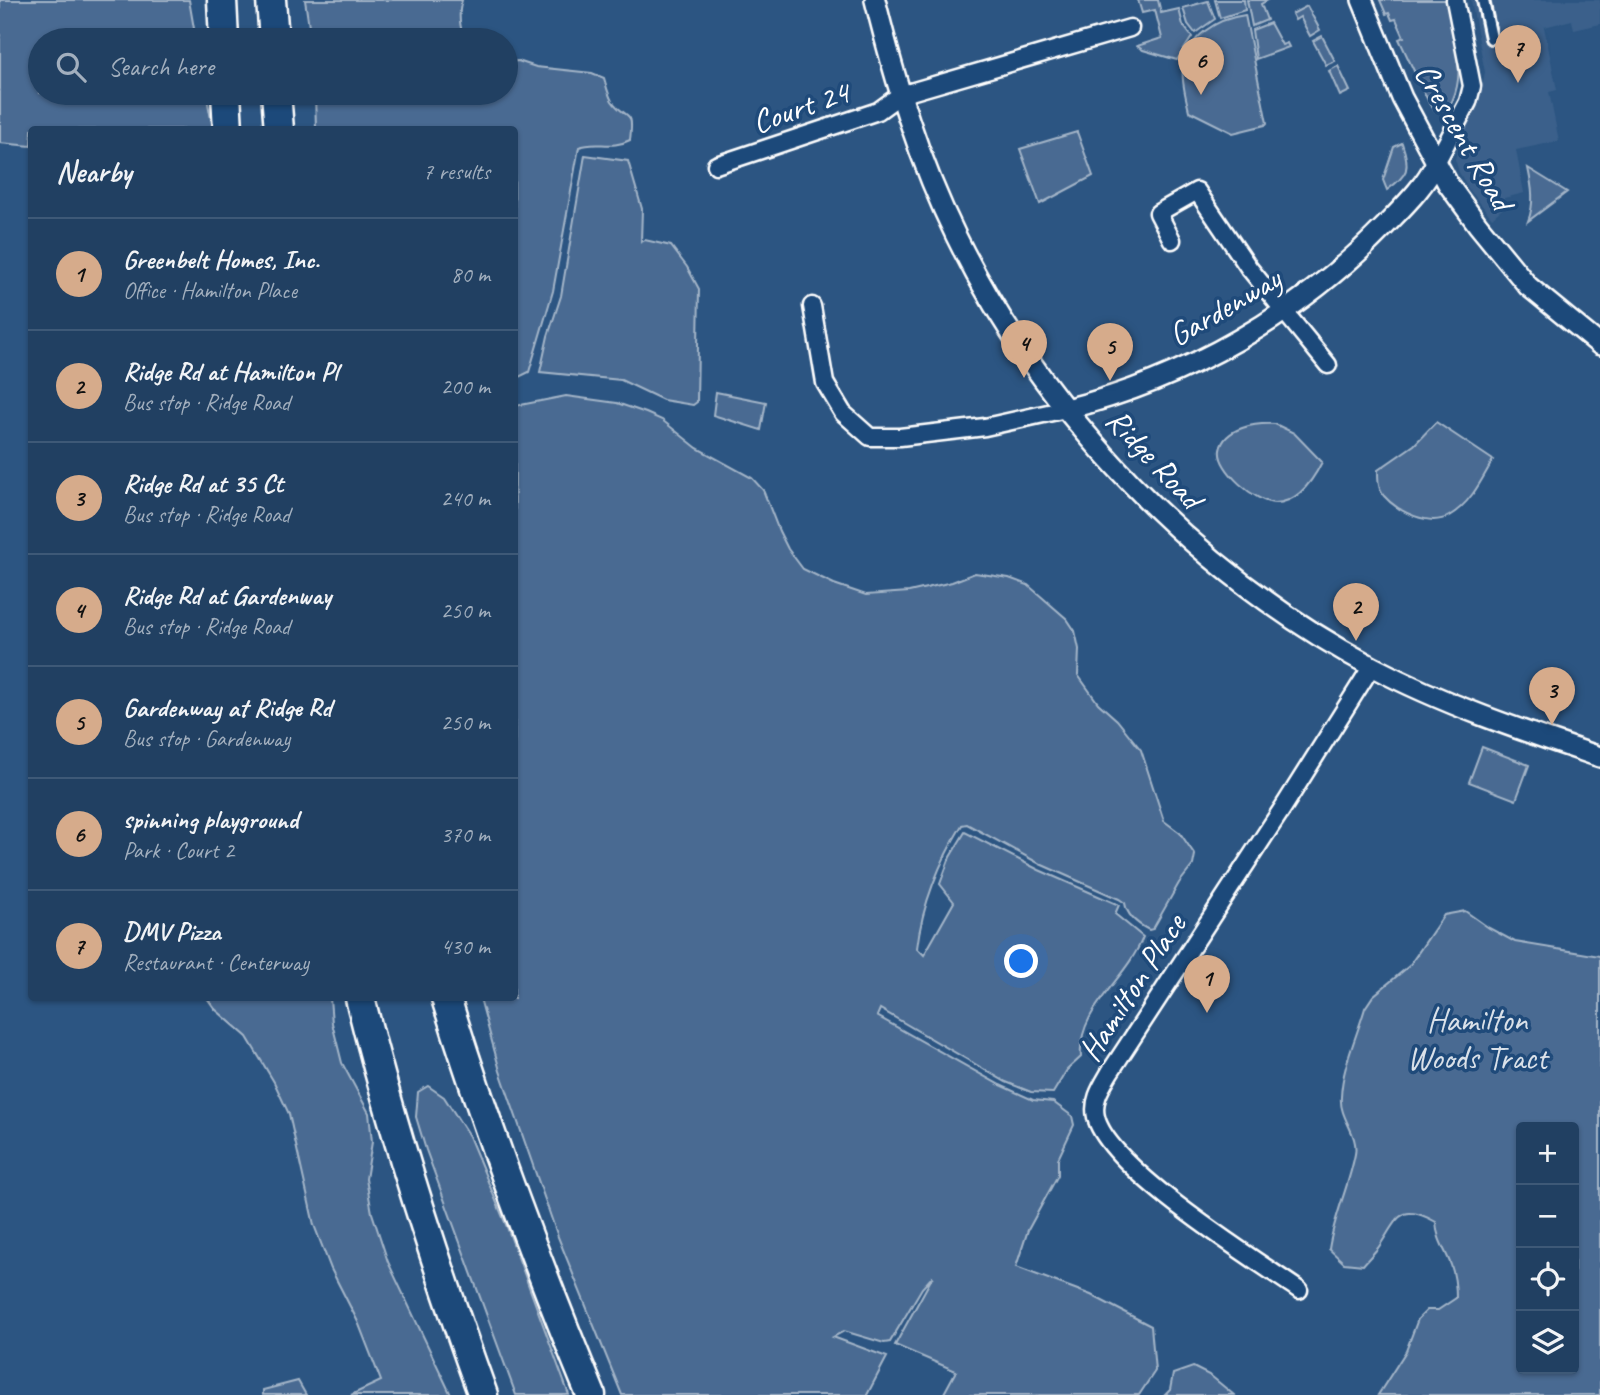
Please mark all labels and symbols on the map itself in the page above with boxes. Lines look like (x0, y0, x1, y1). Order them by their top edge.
pin: 7 (1495, 25, 1541, 83)
pin: 6 (1178, 37, 1224, 95)
street label: Crescent Road (1405, 56, 1525, 222)
street label: Court 24 (746, 70, 857, 143)
street label: Gardenway (1161, 257, 1291, 356)
pin: 4 (1001, 320, 1047, 378)
pin: 5 (1087, 323, 1133, 381)
street label: Ridge Road (1097, 399, 1215, 522)
pin: 2 (1333, 583, 1379, 641)
pin: 3 (1529, 667, 1575, 725)
street label: Hamilton Place (1069, 904, 1196, 1069)
your location (1004, 944, 1038, 978)
pin: 1 (1184, 955, 1230, 1013)
park label: Hamilton Woods Tract (1407, 999, 1550, 1079)

